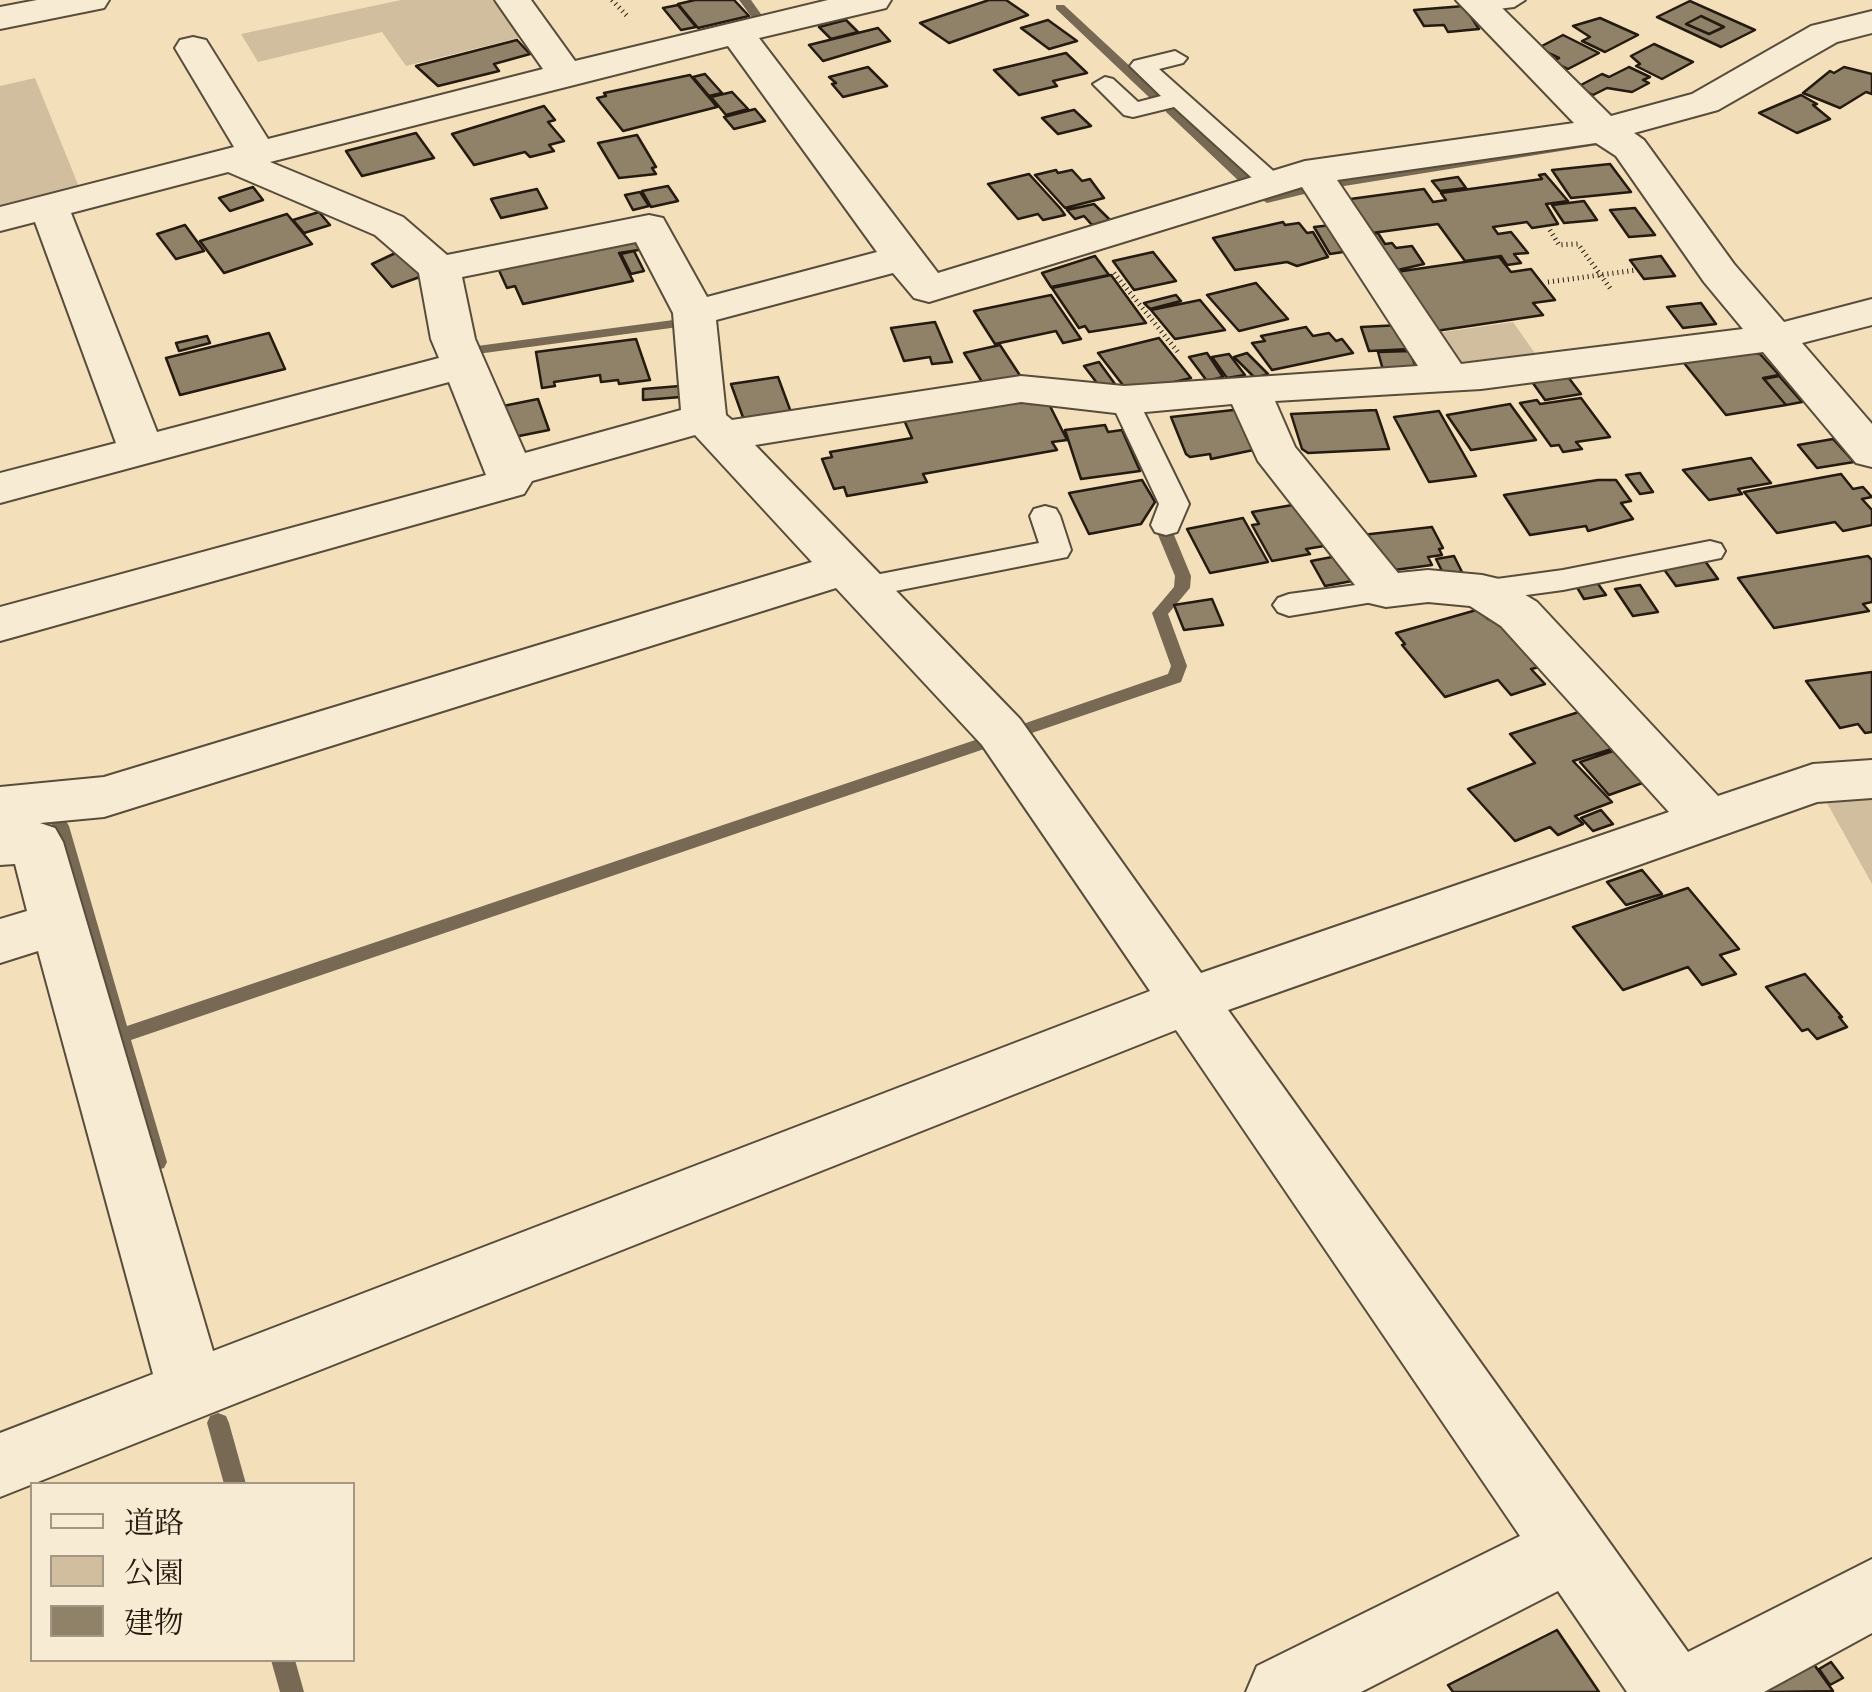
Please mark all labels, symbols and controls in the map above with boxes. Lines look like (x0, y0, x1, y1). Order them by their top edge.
legend (30, 1482, 355, 1662)
text: 道路 (124, 1510, 184, 1540)
text: 公園 (124, 1560, 184, 1590)
text: 建物 (124, 1610, 184, 1640)

